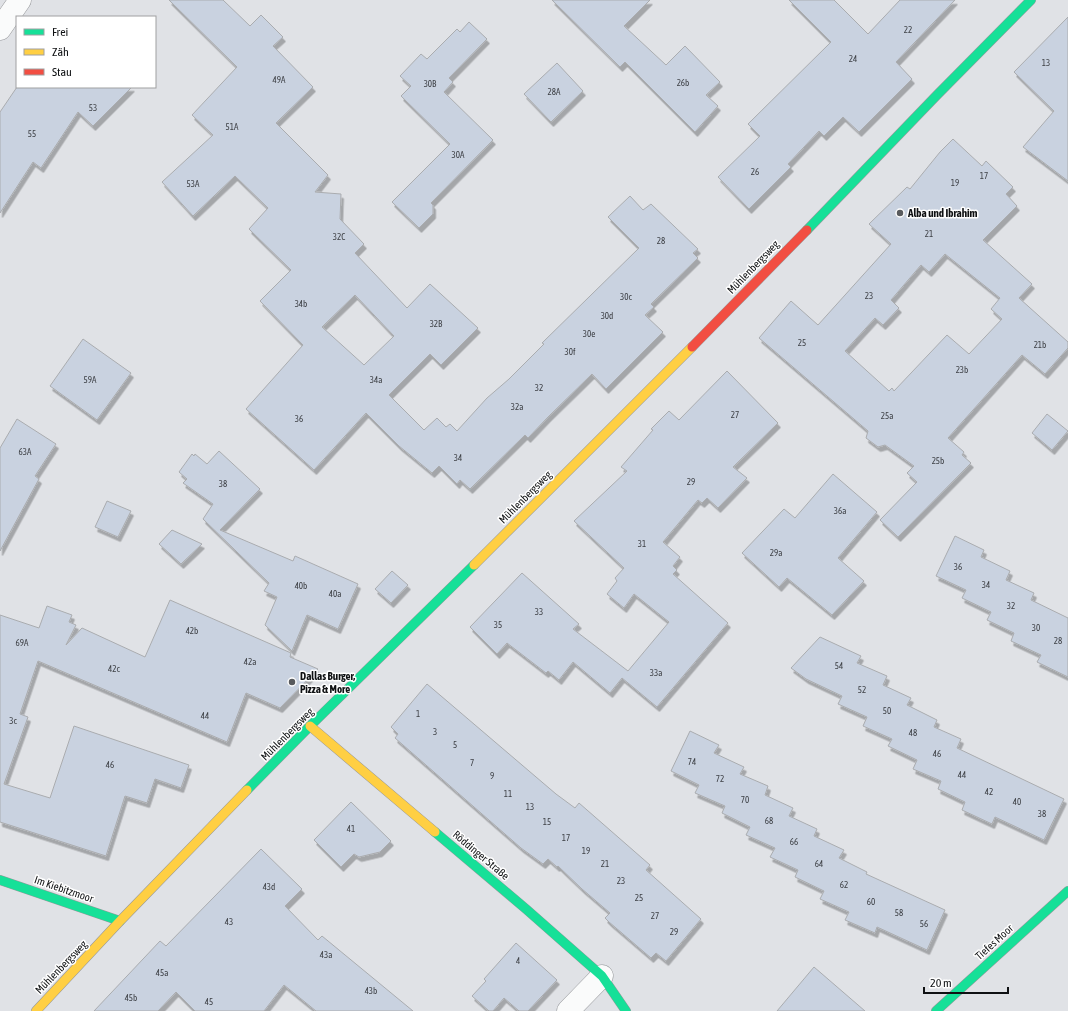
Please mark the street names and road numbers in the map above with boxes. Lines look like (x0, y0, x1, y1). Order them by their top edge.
street label: Mühlenbergsweg (725, 238, 781, 296)
street label: Mühlenbergsweg (496, 468, 554, 526)
street label: Mühlenbergsweg (258, 705, 316, 763)
street label: Röddinger Straße (451, 828, 511, 882)
street label: Im Kiebitzmoor (33, 873, 96, 905)
street label: Tiefes Moor (973, 921, 1016, 962)
street label: Mühlenbergsweg (33, 938, 89, 996)

